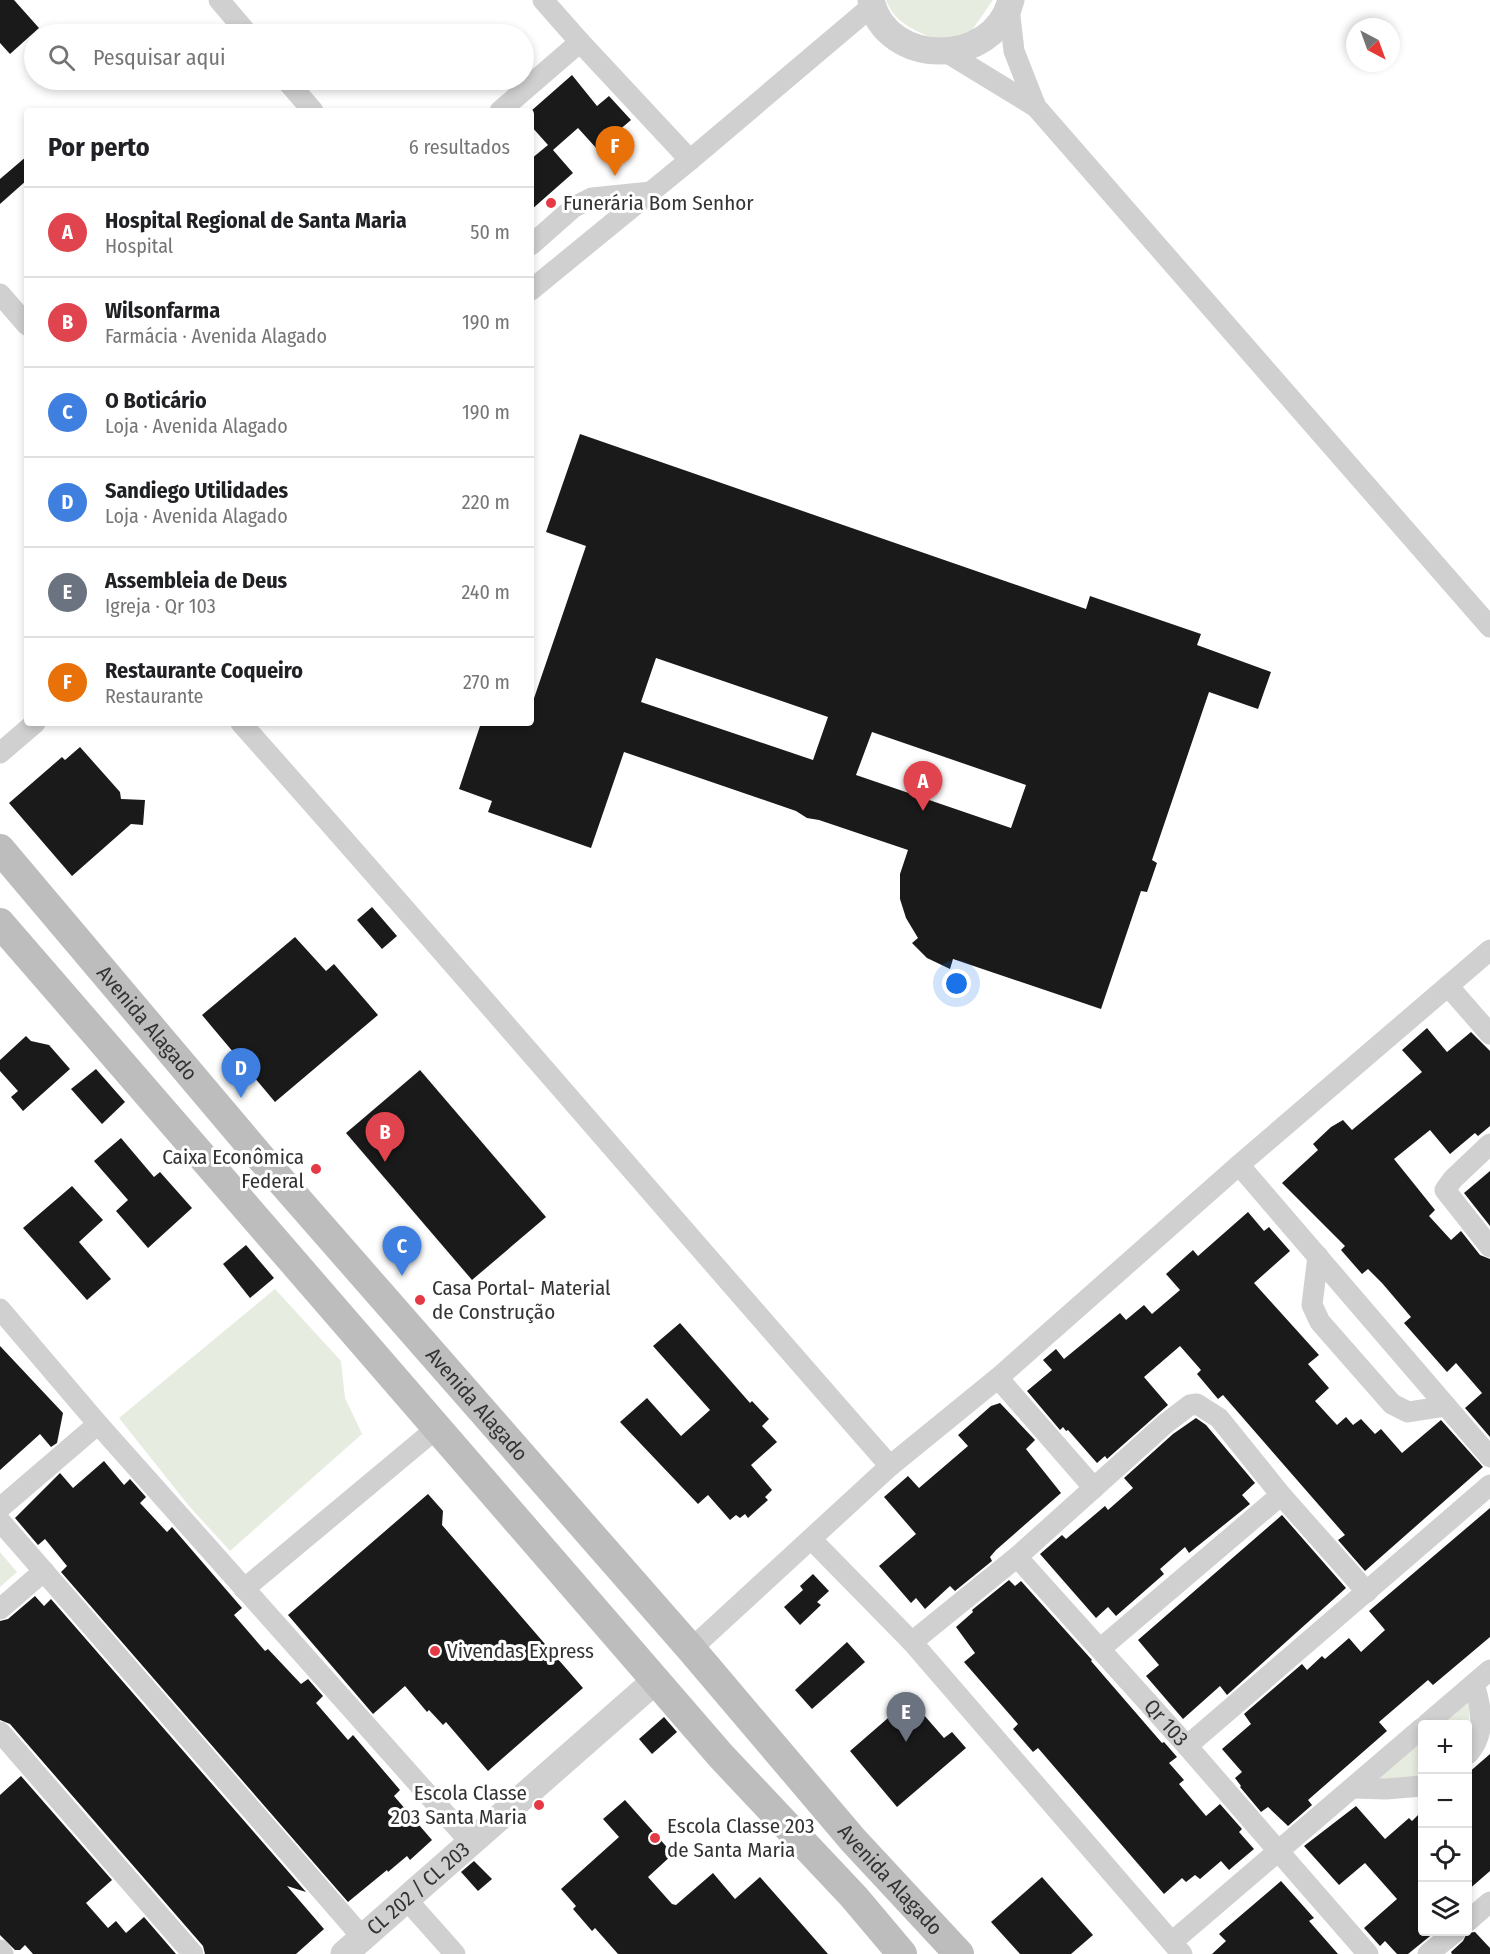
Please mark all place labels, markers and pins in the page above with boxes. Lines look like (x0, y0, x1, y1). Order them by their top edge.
pin: F (596, 126, 634, 176)
place label: Funerária Bom Senhor (563, 190, 754, 216)
marker: Funerária Bom Senhor (544, 196, 558, 210)
pin: A (904, 762, 942, 811)
pin: D (222, 1048, 260, 1098)
pin: B (366, 1112, 404, 1162)
place label: Caixa Econômica Federal (162, 1144, 304, 1194)
marker: Caixa Econômica Federal (309, 1162, 323, 1176)
pin: C (382, 1226, 422, 1276)
place label: Casa Portal- Material de Construção (432, 1275, 611, 1325)
marker: Casa Portal- Material de Construção (413, 1293, 427, 1307)
place label: Vivendas Express (447, 1638, 594, 1664)
marker: Vivendas Express (428, 1644, 442, 1658)
pin: E (886, 1692, 926, 1742)
place label: Escola Classe 203 Santa Maria (391, 1780, 527, 1830)
marker: Escola Classe 203 Santa Maria (532, 1798, 546, 1812)
place label: Escola Classe 203 de Santa Maria (667, 1813, 815, 1863)
marker: Escola Classe 203 de Santa Maria (648, 1831, 662, 1845)

